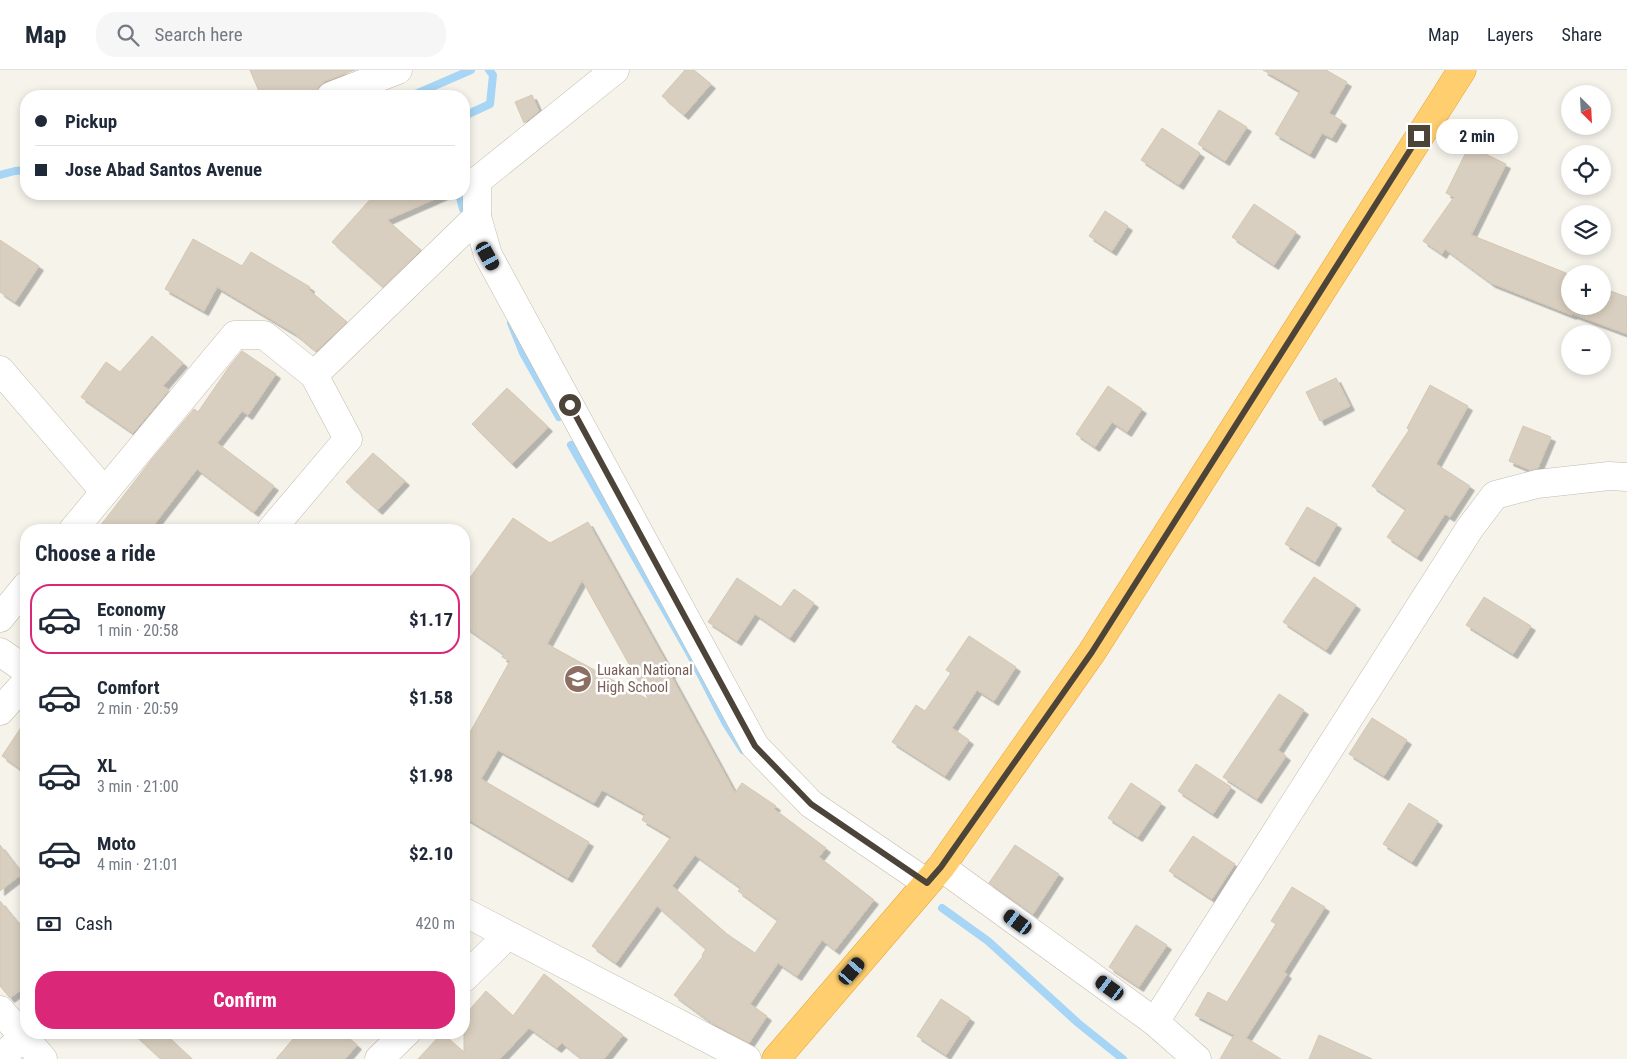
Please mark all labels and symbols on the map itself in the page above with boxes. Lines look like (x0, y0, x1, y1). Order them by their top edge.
north arrow (1561, 85, 1611, 135)
callout: 2 min (1436, 118, 1519, 154)
route end (1408, 125, 1430, 147)
car (474, 239, 501, 273)
route start (559, 394, 581, 416)
place label: Luakan National High School (597, 661, 693, 696)
school or university icon: Luakan National High School (563, 664, 593, 694)
car (1001, 907, 1034, 937)
car (836, 955, 867, 987)
car (1093, 973, 1126, 1003)

